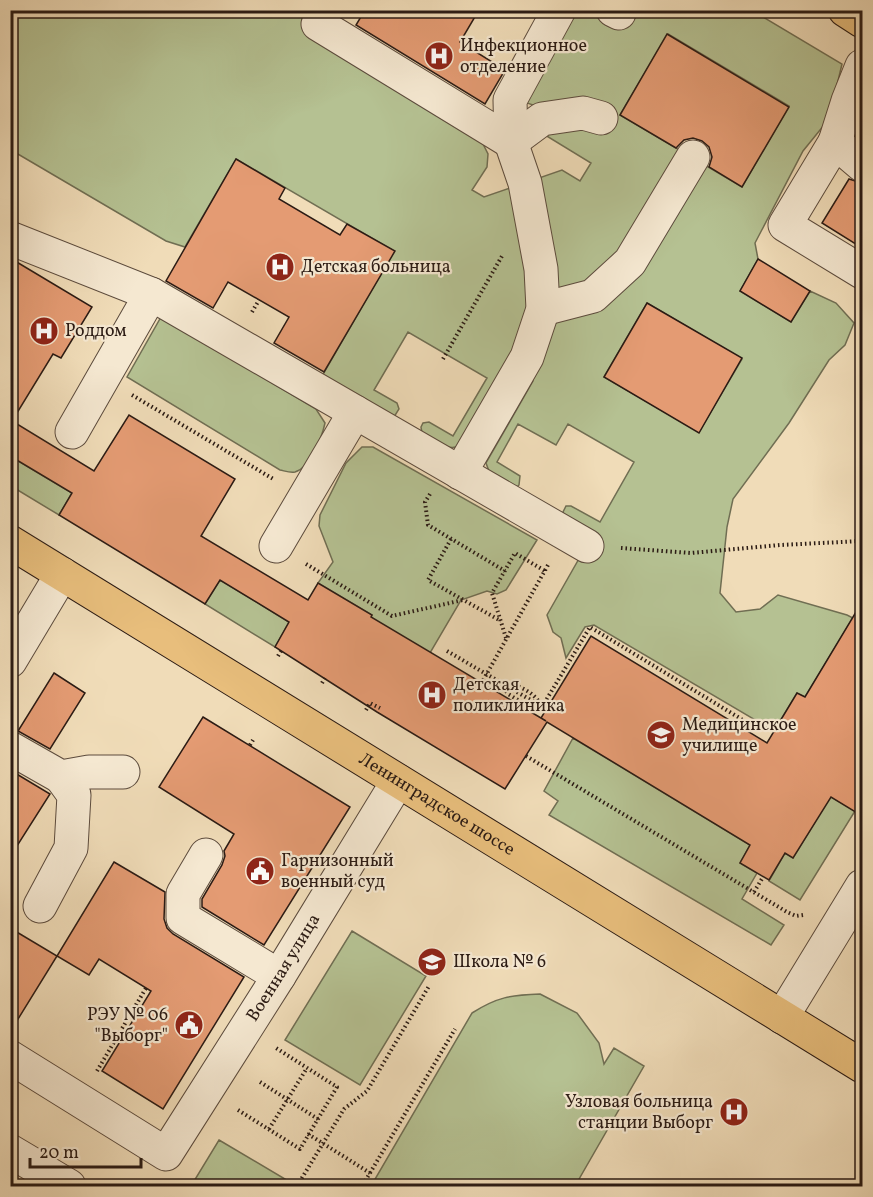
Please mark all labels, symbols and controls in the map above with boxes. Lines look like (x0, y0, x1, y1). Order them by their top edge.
place label: Инфекционное отделение (460, 34, 587, 80)
hospital icon: Инфекционное отделение (423, 40, 455, 72)
hospital icon: Детская больница (264, 251, 296, 283)
place label: Детская больница (301, 255, 451, 280)
hospital icon: Роддом (28, 315, 60, 347)
place label: Роддом (65, 319, 127, 344)
place label: Детская поликлиника (453, 673, 565, 719)
hospital icon: Детская поликлиника (416, 679, 448, 711)
place label: Медицинское училище (682, 713, 797, 759)
school or university icon: Медицинское училище (645, 719, 677, 751)
street label: Ленинградское шоссе (354, 747, 520, 862)
place label: Гарнизонный военный суд (281, 849, 394, 895)
public building icon: Гарнизонный военный суд (244, 855, 276, 887)
street label: Военная улица (241, 909, 327, 1027)
school or university icon: Школа № 6 (416, 946, 448, 978)
place label: Школа № 6 (453, 950, 546, 975)
place label: РЭУ № 06 "Выборг" (87, 1003, 168, 1049)
public building icon: РЭУ № 06 "Выборг" (173, 1009, 205, 1041)
place label: Узловая больница станции Выборг (565, 1090, 713, 1136)
hospital icon: Узловая больница станции Выборг (718, 1096, 750, 1128)
scale bar (30, 1131, 141, 1169)
text: 20 m (39, 1141, 79, 1166)

